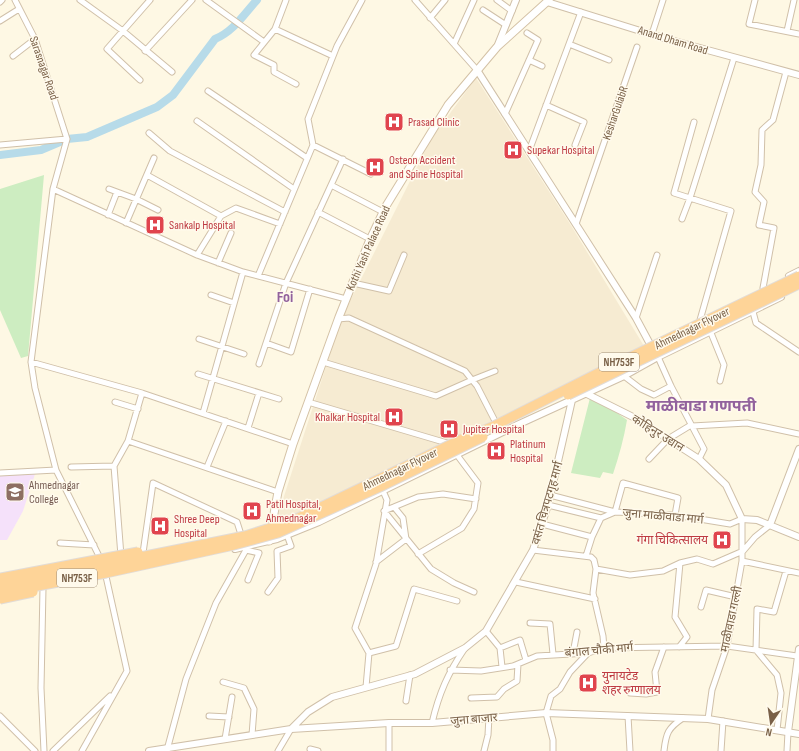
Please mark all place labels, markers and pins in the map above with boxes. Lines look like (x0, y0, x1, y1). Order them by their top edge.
hospital icon: Prasad Clinic (383, 111, 405, 133)
place label: Prasad Clinic (408, 115, 460, 130)
hospital icon: Supekar Hospital (502, 139, 524, 161)
place label: Supekar Hospital (527, 143, 595, 158)
place label: Osteon Accident and Spine Hospital (389, 153, 463, 182)
hospital icon: Osteon Accident and Spine Hospital (364, 156, 386, 178)
hospital icon: Sankalp Hospital (144, 214, 166, 236)
place label: Sankalp Hospital (169, 218, 235, 233)
hospital icon: Khalkar Hospital (383, 406, 405, 428)
place label: Khalkar Hospital (315, 410, 380, 425)
hospital icon: Jupiter Hospital (438, 418, 460, 440)
place label: Jupiter Hospital (462, 422, 524, 437)
place label: Platinum Hospital (510, 437, 546, 466)
hospital icon: Platinum Hospital (485, 440, 507, 462)
place label: Ahmednagar College (28, 478, 80, 507)
school or university icon: Ahmednagar College (4, 481, 26, 503)
place label: Patil Hospital, Ahmednagar (265, 497, 321, 526)
hospital icon: Patil Hospital, Ahmednagar (241, 500, 263, 522)
place label: Shree Deep Hospital (174, 512, 220, 541)
hospital icon: Shree Deep Hospital (149, 515, 171, 537)
hospital icon: गंगा चिकित्सालय (711, 529, 733, 551)
place label: गंगा चिकित्सालय (637, 532, 709, 548)
place label: युनायटेड शहर रुग्णालय (602, 668, 662, 698)
hospital icon: युनायटेड शहर रुग्णालय (577, 672, 599, 694)

